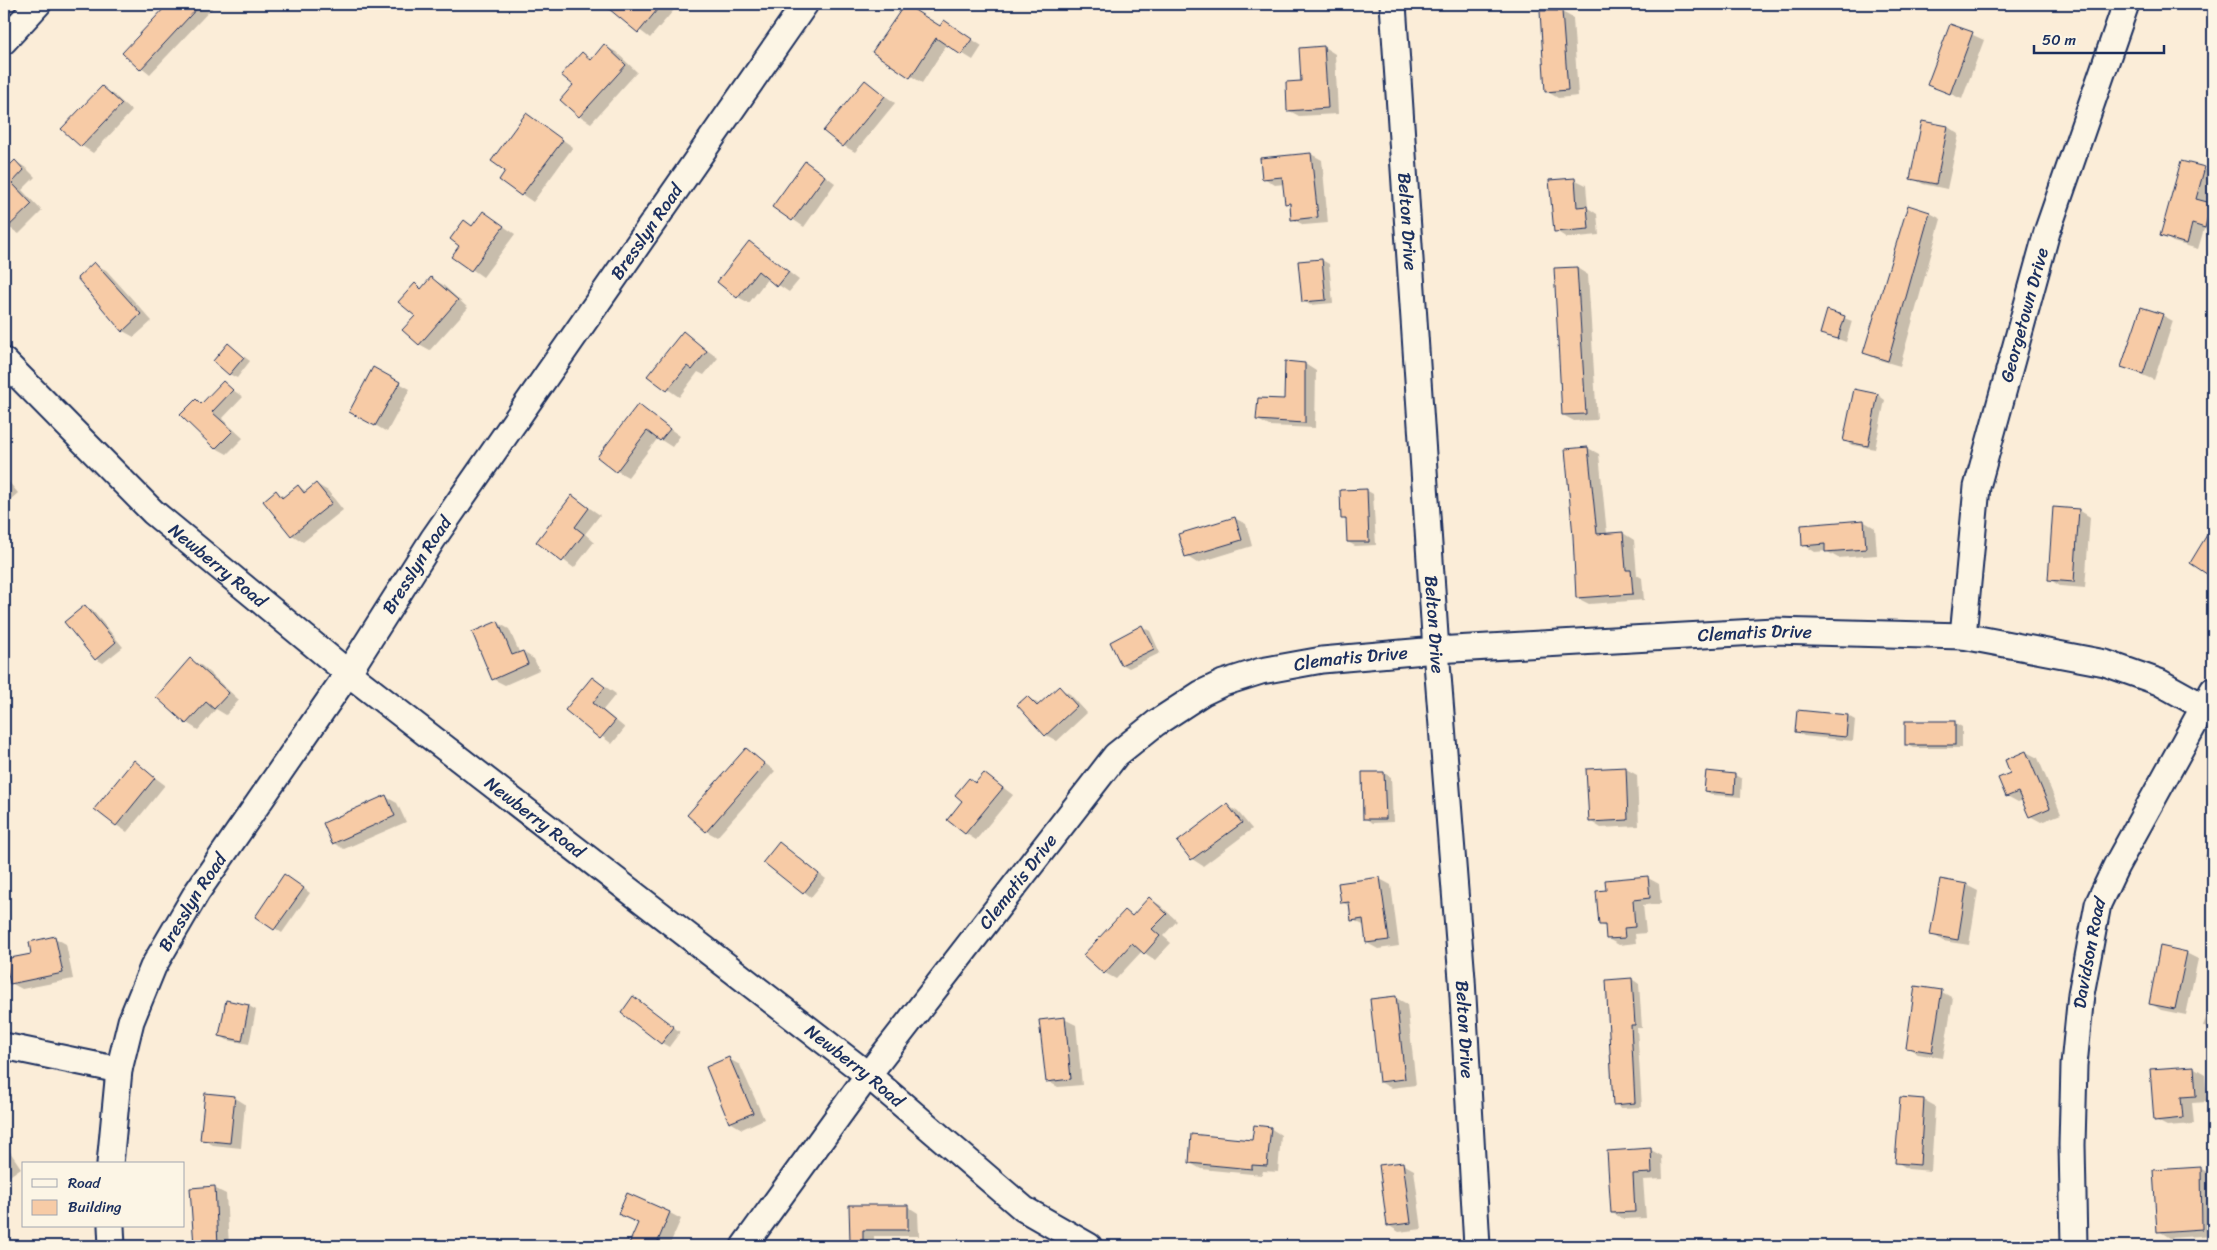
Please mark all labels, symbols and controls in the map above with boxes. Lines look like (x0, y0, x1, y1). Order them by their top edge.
scale bar (2034, 22, 2164, 54)
text: 50 m (2042, 27, 2077, 53)
street label: Belton Drive (1388, 172, 1427, 271)
street label: Bresslyn Road (602, 176, 692, 287)
street label: Georgetown Drive (1990, 244, 2058, 386)
street label: Bresslyn Road (373, 508, 461, 621)
street label: Newberry Road (161, 515, 275, 617)
street label: Belton Drive (1415, 575, 1454, 675)
street label: Clematis Drive (1697, 615, 1812, 651)
street label: Clematis Drive (1291, 637, 1409, 681)
street label: Newberry Road (477, 768, 593, 868)
street label: Clematis Drive (970, 826, 1066, 937)
street label: Bresslyn Road (149, 845, 236, 958)
street label: Davidson Road (2064, 890, 2116, 1010)
street label: Belton Drive (1446, 980, 1484, 1079)
street label: Newberry Road (798, 1016, 913, 1117)
legend (22, 1162, 185, 1228)
text: Road (68, 1170, 101, 1196)
text: Building (68, 1194, 122, 1220)

